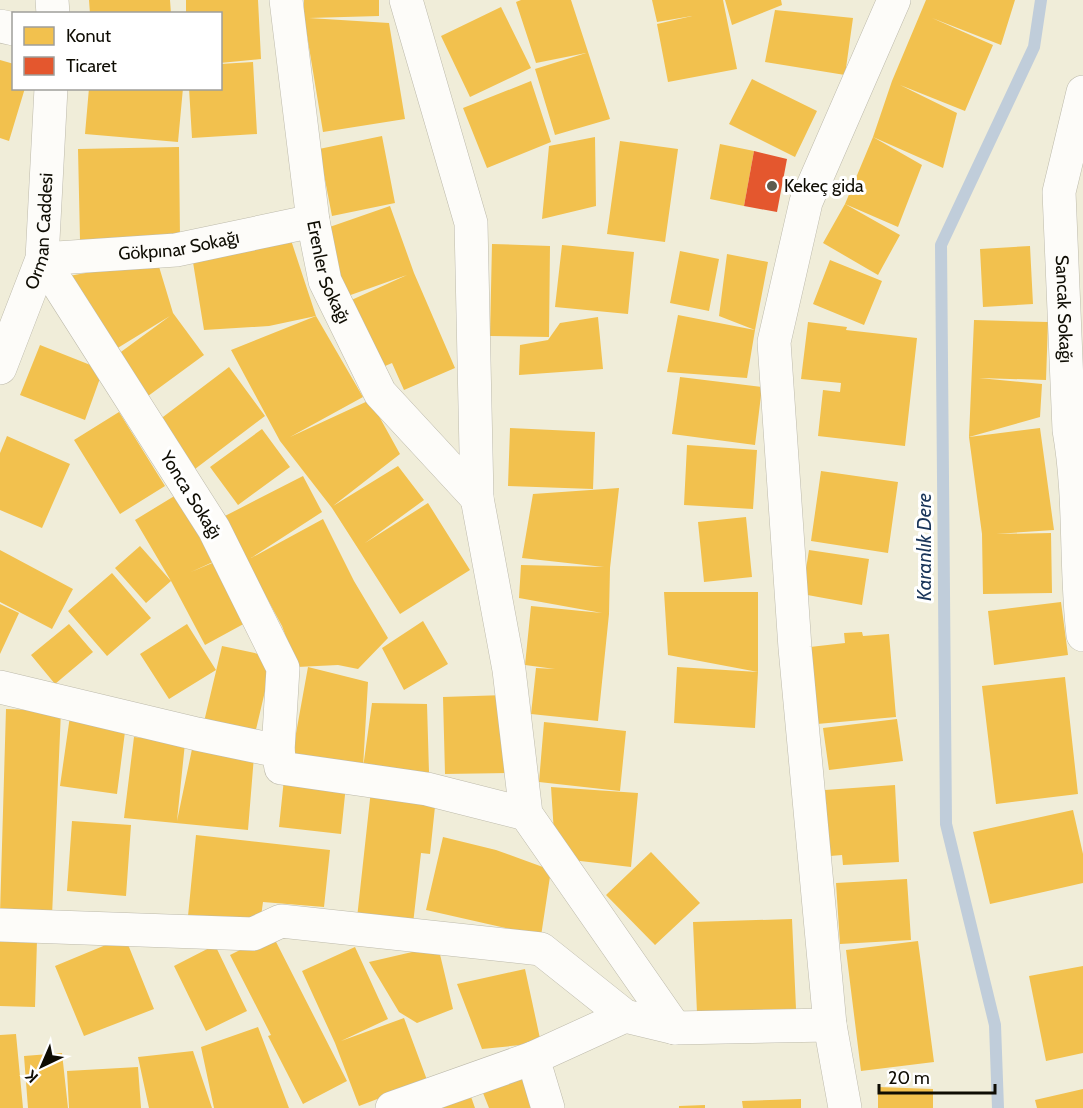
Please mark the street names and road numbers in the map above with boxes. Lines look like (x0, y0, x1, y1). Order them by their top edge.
street label: Orman Caddesi (20, 172, 58, 293)
street label: Erenler Sokağı (302, 218, 355, 327)
street label: Gökpınar Sokağı (118, 226, 241, 265)
street label: Sancak Sokağı (1051, 255, 1077, 363)
street label: Yonca Sokağı (155, 446, 227, 543)

